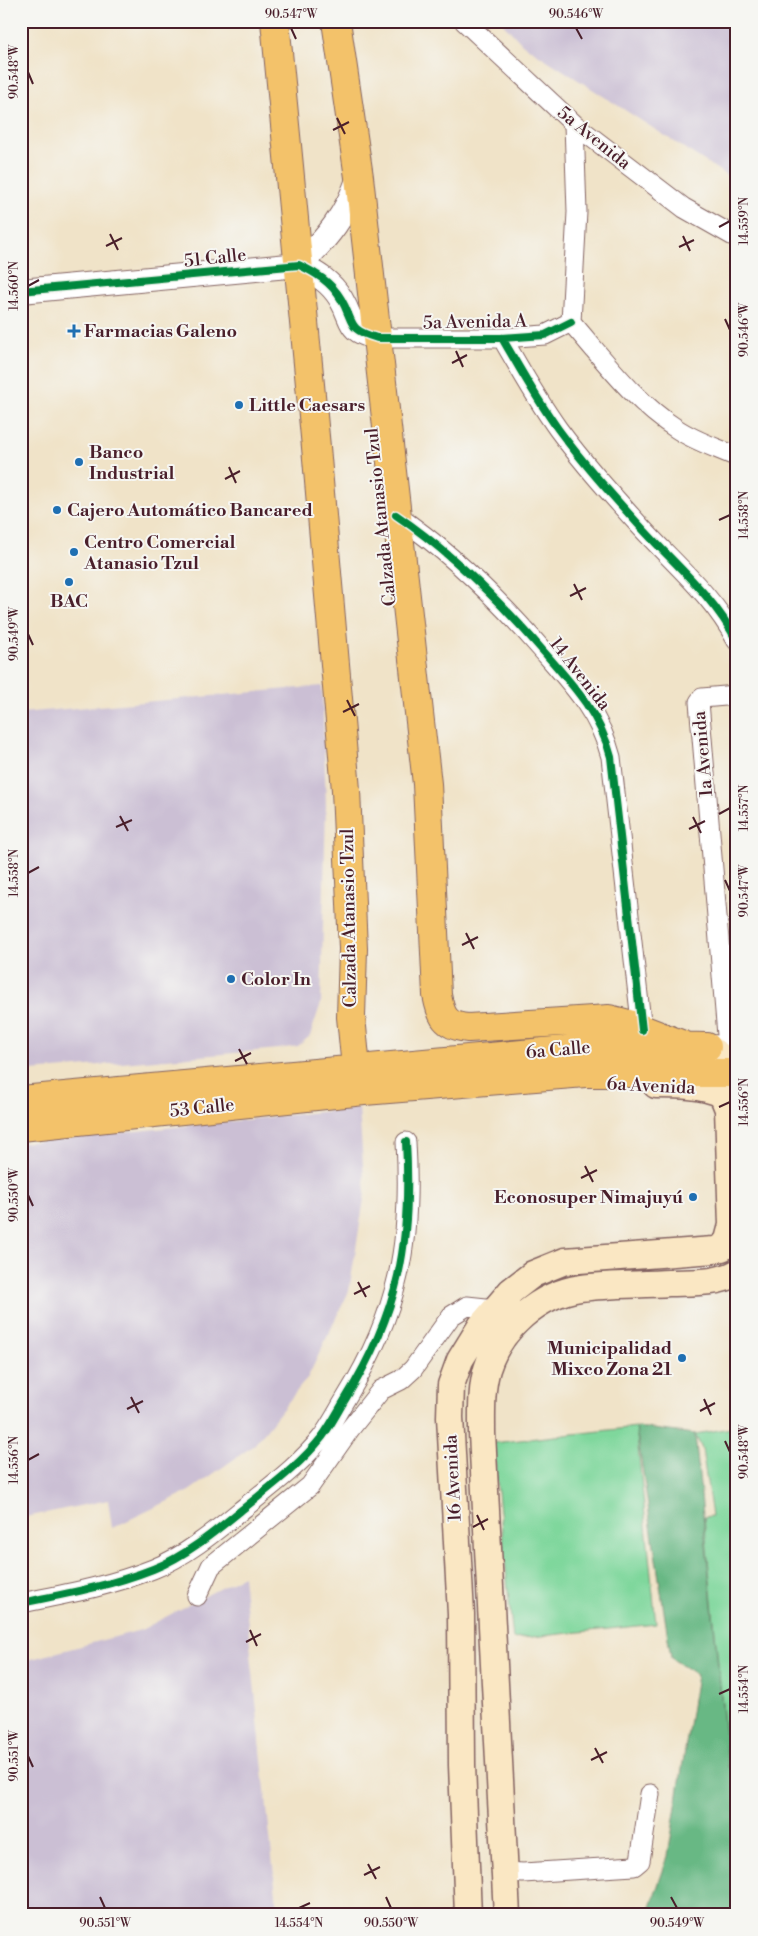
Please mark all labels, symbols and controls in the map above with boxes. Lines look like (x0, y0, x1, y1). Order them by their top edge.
text: 90.547°W (265, 7, 318, 22)
text: 90.546°W (549, 7, 604, 22)
text: 90.548°W (7, 44, 22, 99)
street label: 5a Avenida (553, 101, 636, 175)
text: 14.559°N (737, 197, 752, 245)
street label: 51 Calle (183, 243, 247, 273)
text: 14.560°N (7, 261, 22, 311)
text: 90.546°W (737, 302, 752, 357)
street label: 5a Avenida A (423, 310, 528, 334)
place label: Farmacias Galeno (84, 320, 237, 343)
marker: Farmacias Galeno (68, 325, 80, 337)
place label: Little Caesars (249, 394, 365, 417)
marker: Little Caesars (233, 399, 245, 411)
street label: Calzada Atanasio Tzul (360, 426, 402, 607)
place label: Banco Industrial (89, 441, 175, 485)
marker: Banco Industrial (73, 456, 85, 468)
text: 14.558°N (737, 491, 752, 539)
place label: Cajero Automático Bancared (67, 499, 313, 522)
marker: Cajero Automático Bancared (51, 504, 63, 516)
place label: Centro Comercial Atanasio Tzul (83, 531, 236, 575)
marker: Centro Comercial Atanasio Tzul (68, 546, 80, 558)
marker: BAC (63, 576, 75, 588)
place label: BAC (50, 590, 88, 613)
text: 90.549°W (7, 606, 22, 661)
street label: 14 Avenida (544, 633, 616, 716)
street label: 1a Avenida (688, 709, 718, 798)
text: 14.557°N (737, 785, 752, 831)
street label: Calzada Atanasio Tzul (336, 828, 362, 1008)
text: 14.558°N (7, 849, 22, 897)
text: 90.547°W (737, 864, 752, 917)
place label: Color In (241, 968, 311, 991)
marker: Color In (225, 973, 237, 985)
street label: 6a Calle (525, 1036, 591, 1064)
street label: 6a Avenida (606, 1072, 697, 1100)
text: 14.556°N (737, 1078, 752, 1126)
street label: 53 Calle (169, 1093, 235, 1123)
text: 90.550°W (7, 1167, 22, 1222)
place label: Econosuper Nimajuyú (494, 1186, 683, 1209)
marker: Econosuper Nimajuyú (687, 1191, 699, 1203)
place label: Municipalidad Mixco Zona 21 (547, 1337, 672, 1381)
marker: Municipalidad Mixco Zona 21 (676, 1352, 688, 1364)
text: 90.548°W (737, 1424, 752, 1479)
street label: 16 Avenida (439, 1433, 467, 1522)
text: 14.556°N (7, 1436, 22, 1484)
text: 14.554°N (737, 1665, 752, 1713)
text: 90.551°W (7, 1729, 22, 1782)
text: 90.551°W (79, 1916, 132, 1931)
text: 14.554°N (275, 1916, 323, 1931)
text: 90.550°W (364, 1916, 419, 1931)
text: 90.549°W (650, 1916, 705, 1931)

